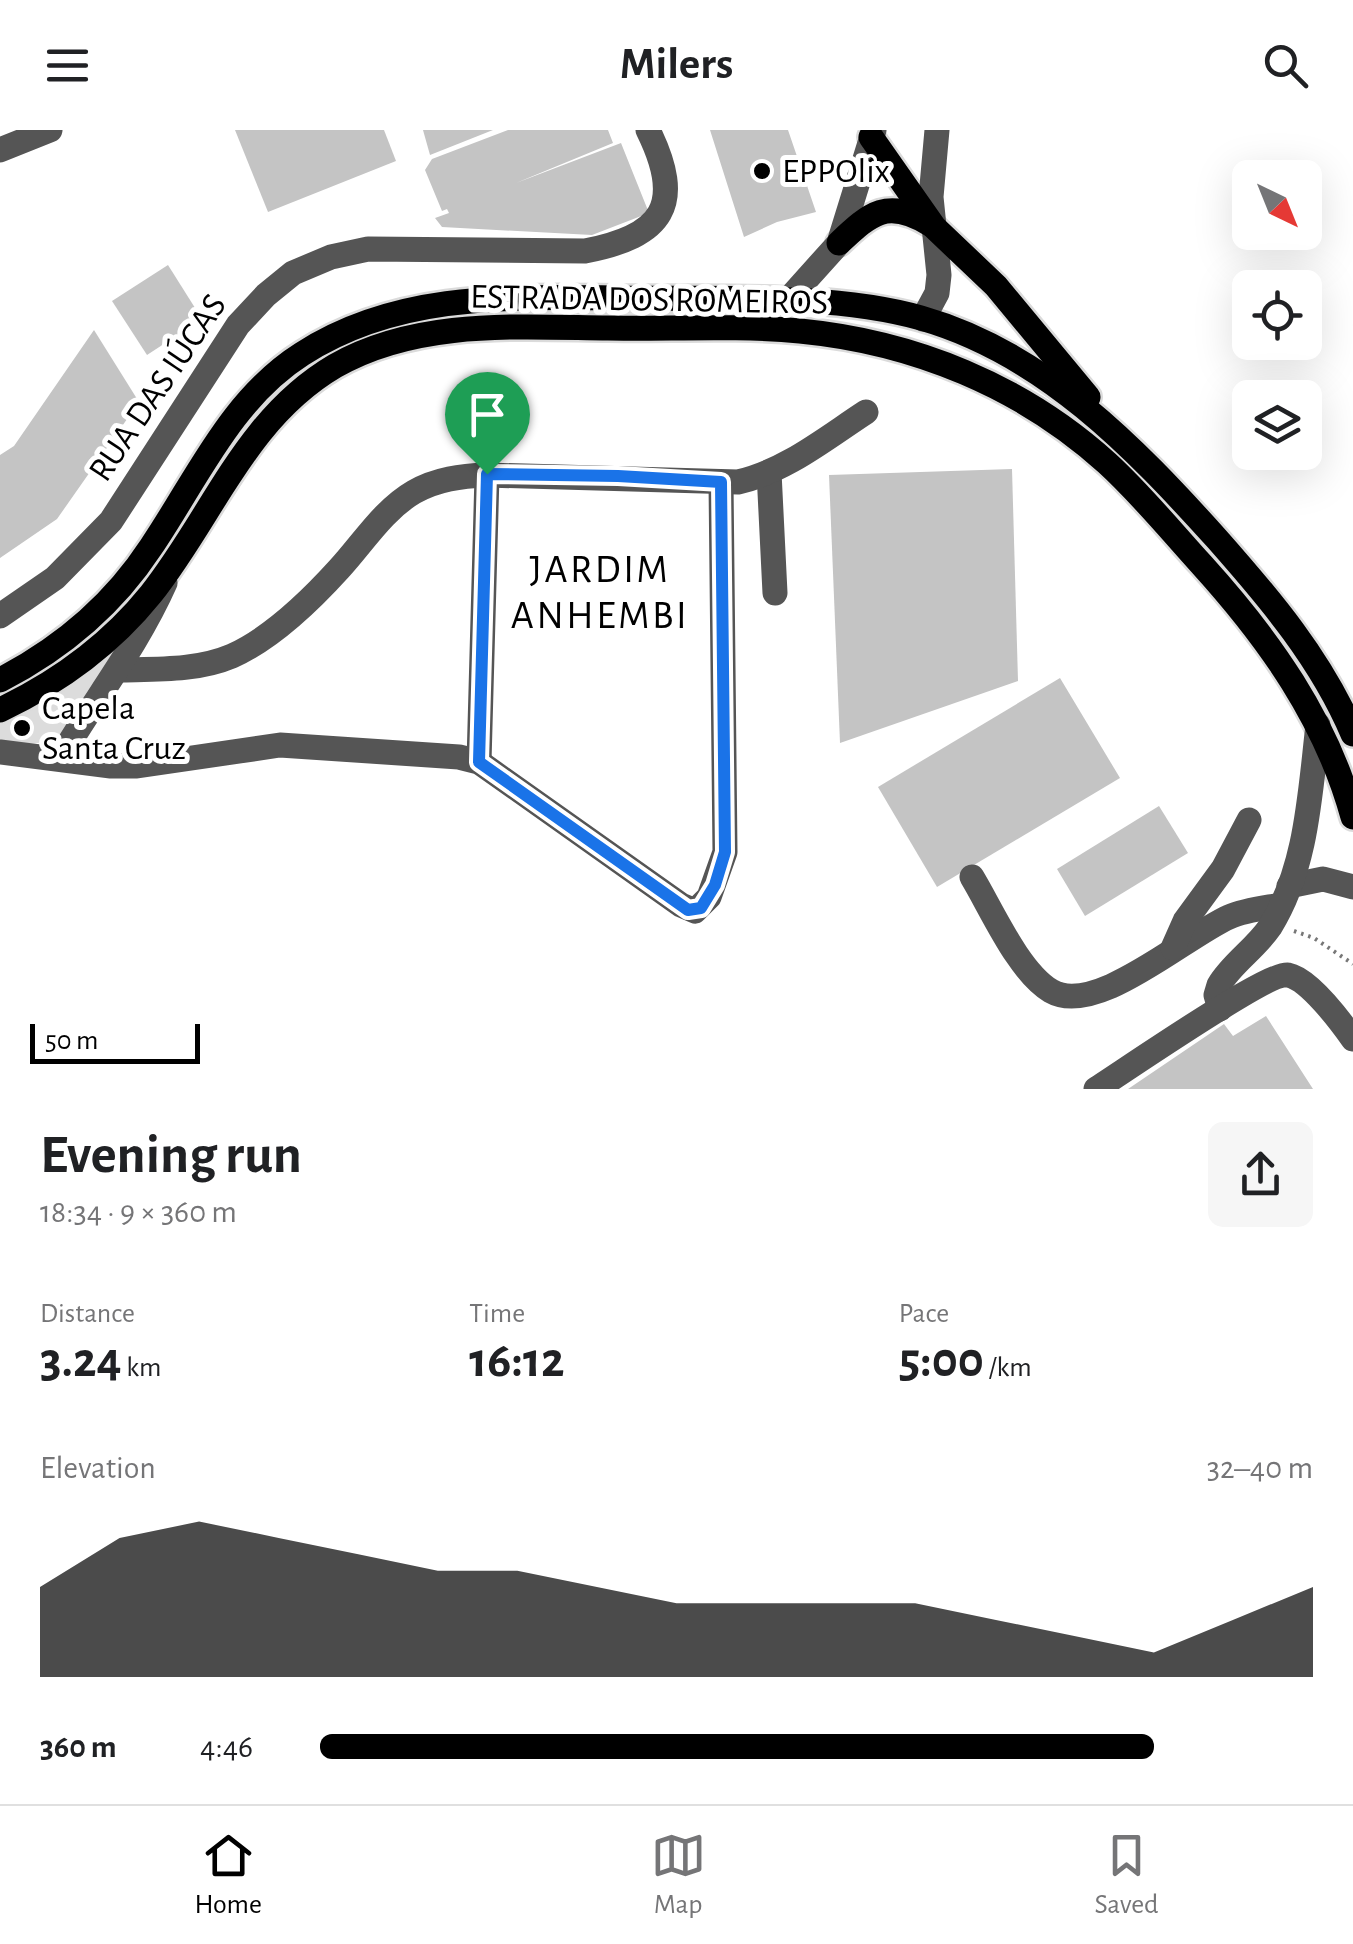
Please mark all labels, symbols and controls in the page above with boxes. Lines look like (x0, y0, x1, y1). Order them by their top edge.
icon: menu (40, 38, 95, 93)
icon: search (1258, 38, 1313, 93)
text: Milers (620, 42, 733, 87)
place label: EPPOlix (782, 154, 890, 189)
marker: EPPOlix (751, 160, 773, 182)
north arrow (1232, 160, 1322, 250)
map controls (1232, 160, 1322, 470)
button: locate (1232, 270, 1322, 360)
street label: ESTRADA DOS ROMEIROS (470, 279, 828, 321)
street label: RUA DAS IÚCAS (81, 287, 233, 488)
pin (445, 372, 530, 475)
button: layers (1232, 380, 1322, 470)
icon: arrive (460, 387, 515, 442)
district label: JARDIM ANHEMBI (511, 550, 689, 636)
place label: Capela Santa Cruz (42, 691, 186, 766)
marker: Capela Santa Cruz (11, 717, 33, 739)
scale bar (30, 1019, 200, 1064)
text: 50 m (45, 1027, 99, 1055)
button: share (1208, 1122, 1313, 1227)
text: Evening run (40, 1128, 302, 1183)
text: 18:34 · 9 × 360 m (40, 1196, 237, 1228)
text: Distance (40, 1300, 135, 1328)
text: Time (469, 1300, 525, 1328)
text: Pace (899, 1300, 949, 1328)
text: 3.24 (40, 1336, 122, 1386)
text: 16:12 (469, 1336, 564, 1386)
text: 5:00 (899, 1336, 984, 1386)
text: km (122, 1354, 162, 1382)
text: /km (984, 1354, 1032, 1382)
text: Elevation (40, 1452, 156, 1484)
text: 32–40 m (1207, 1452, 1313, 1484)
text: 360 m (40, 1731, 117, 1763)
text: 4:46 (200, 1731, 253, 1763)
tab: Home (194, 1828, 262, 1922)
tab: Map (651, 1828, 706, 1922)
tab: Saved (1094, 1828, 1159, 1922)

